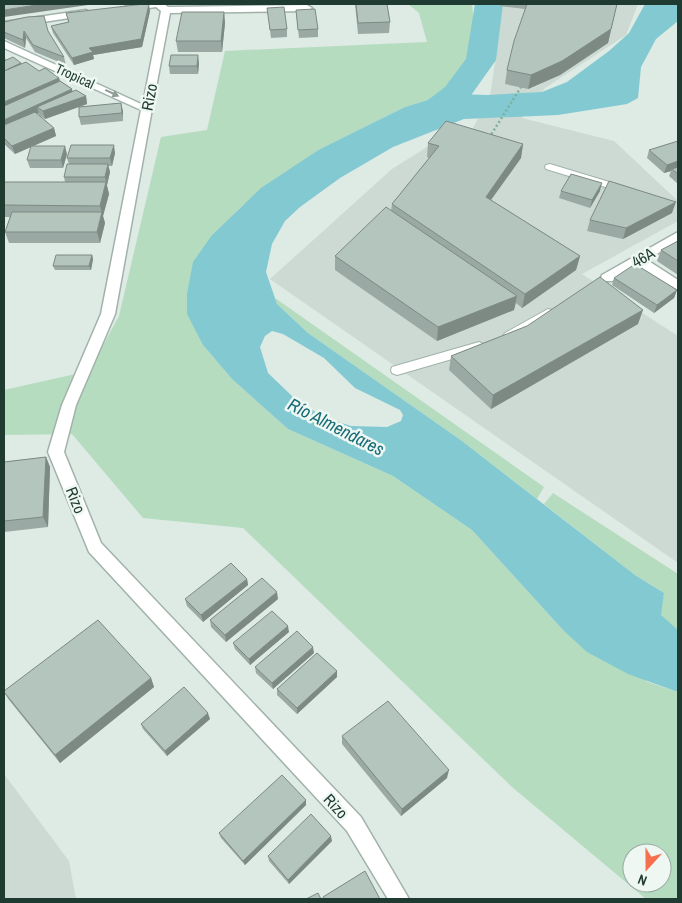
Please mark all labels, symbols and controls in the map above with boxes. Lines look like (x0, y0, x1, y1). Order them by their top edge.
street label: Tropical (53, 59, 97, 93)
street label: Rizo (136, 82, 162, 112)
one-way arrow (105, 90, 119, 98)
street label: 46A (627, 241, 659, 272)
water label: Río Almendares (284, 392, 389, 461)
street label: Rizo (61, 483, 91, 517)
street label: Rizo (319, 789, 353, 823)
north arrow (622, 843, 672, 893)
text: N (635, 870, 649, 890)

